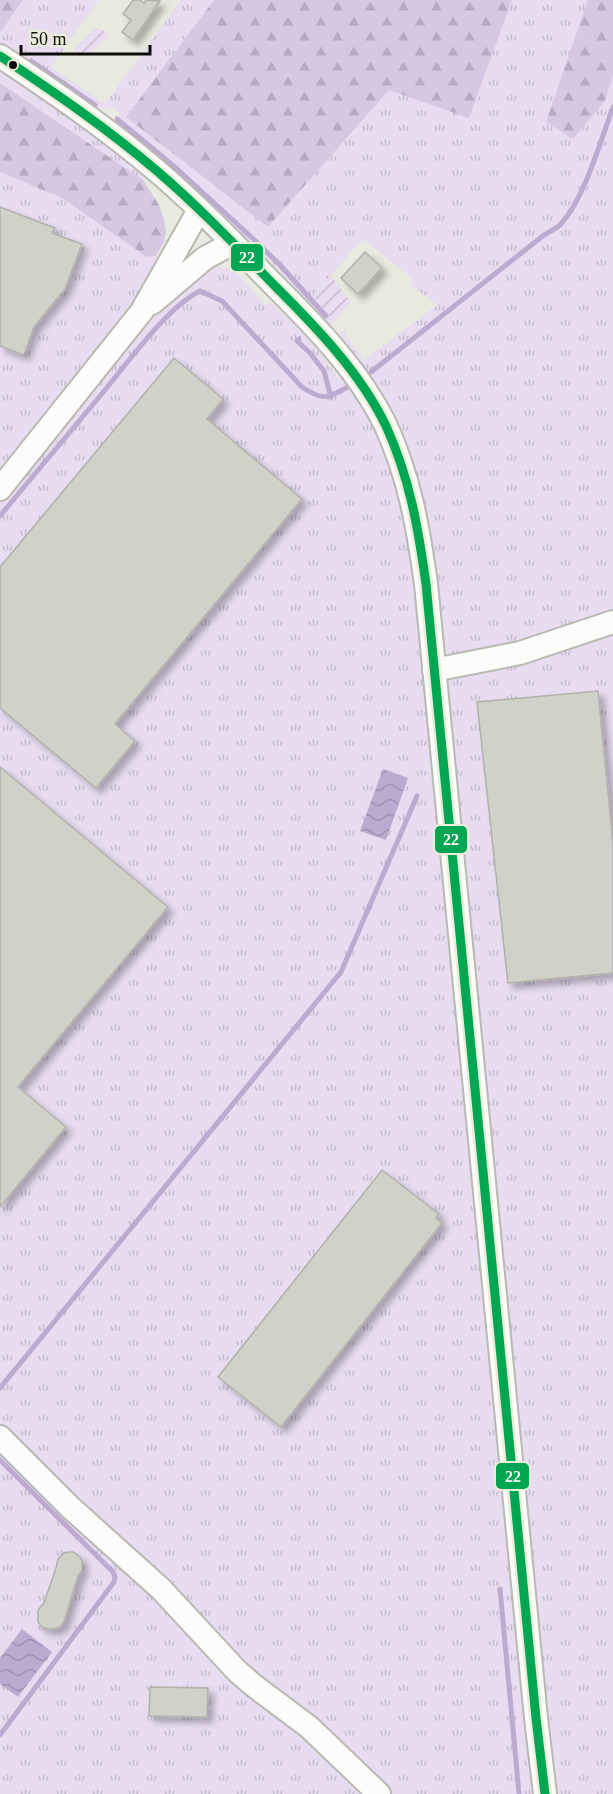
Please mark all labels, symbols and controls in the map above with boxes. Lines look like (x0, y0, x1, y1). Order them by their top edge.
scale bar (21, 18, 150, 56)
text: 50 m (30, 29, 67, 49)
unlabelled marker (7, 59, 19, 71)
line badge: 22 (230, 243, 264, 272)
text: 22 (239, 249, 255, 266)
line badge: 22 (434, 825, 468, 854)
text: 22 (443, 831, 459, 848)
line badge: 22 (495, 1462, 530, 1490)
text: 22 (505, 1468, 521, 1485)

